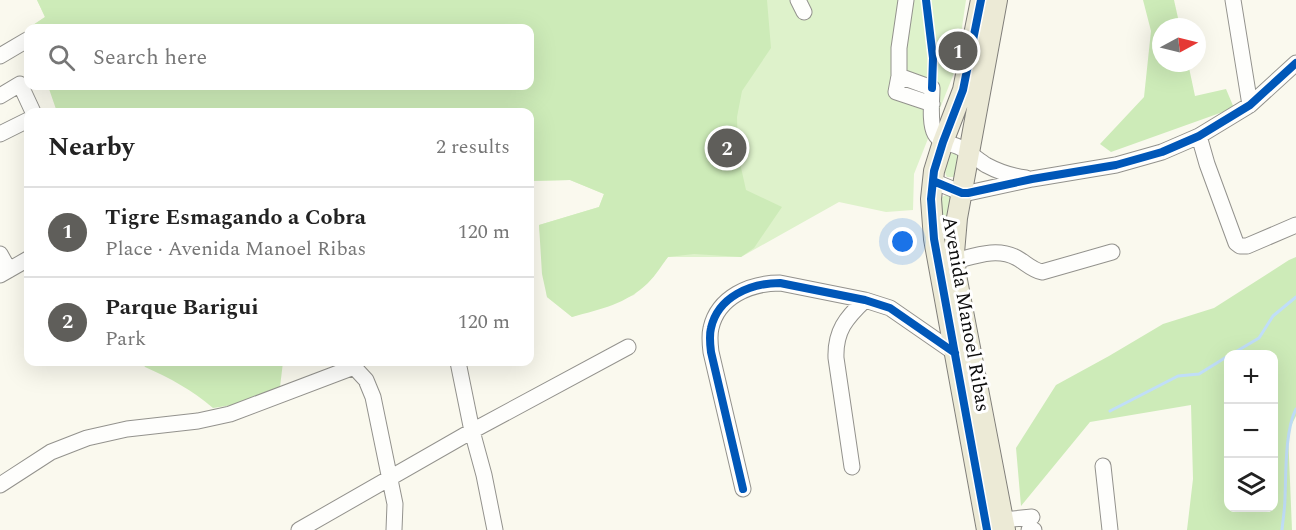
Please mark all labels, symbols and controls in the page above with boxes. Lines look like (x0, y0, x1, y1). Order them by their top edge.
north arrow (1152, 18, 1206, 72)
search box (24, 24, 534, 90)
pin: 1 (938, 28, 978, 74)
icon: search (45, 41, 78, 74)
text: Search here (93, 41, 207, 74)
pin: 2 (708, 126, 746, 170)
text: Nearby (48, 127, 134, 167)
text: 2 results (436, 132, 510, 162)
text: Tigre Esmagando a Cobra (105, 201, 366, 234)
street label: Avenida Manoel Ribas (934, 214, 998, 414)
text: 1 (62, 217, 73, 247)
text: 120 m (458, 217, 510, 247)
your location (888, 227, 917, 256)
text: Place · Avenida Manoel Ribas (105, 234, 366, 264)
text: Parque Barigui (105, 291, 259, 324)
text: 2 (62, 307, 73, 337)
text: 120 m (458, 307, 510, 337)
text: Park (105, 324, 146, 354)
map controls (1224, 350, 1278, 512)
button: + (1224, 350, 1278, 404)
button: − (1224, 404, 1278, 458)
button: layers (1224, 458, 1278, 512)

